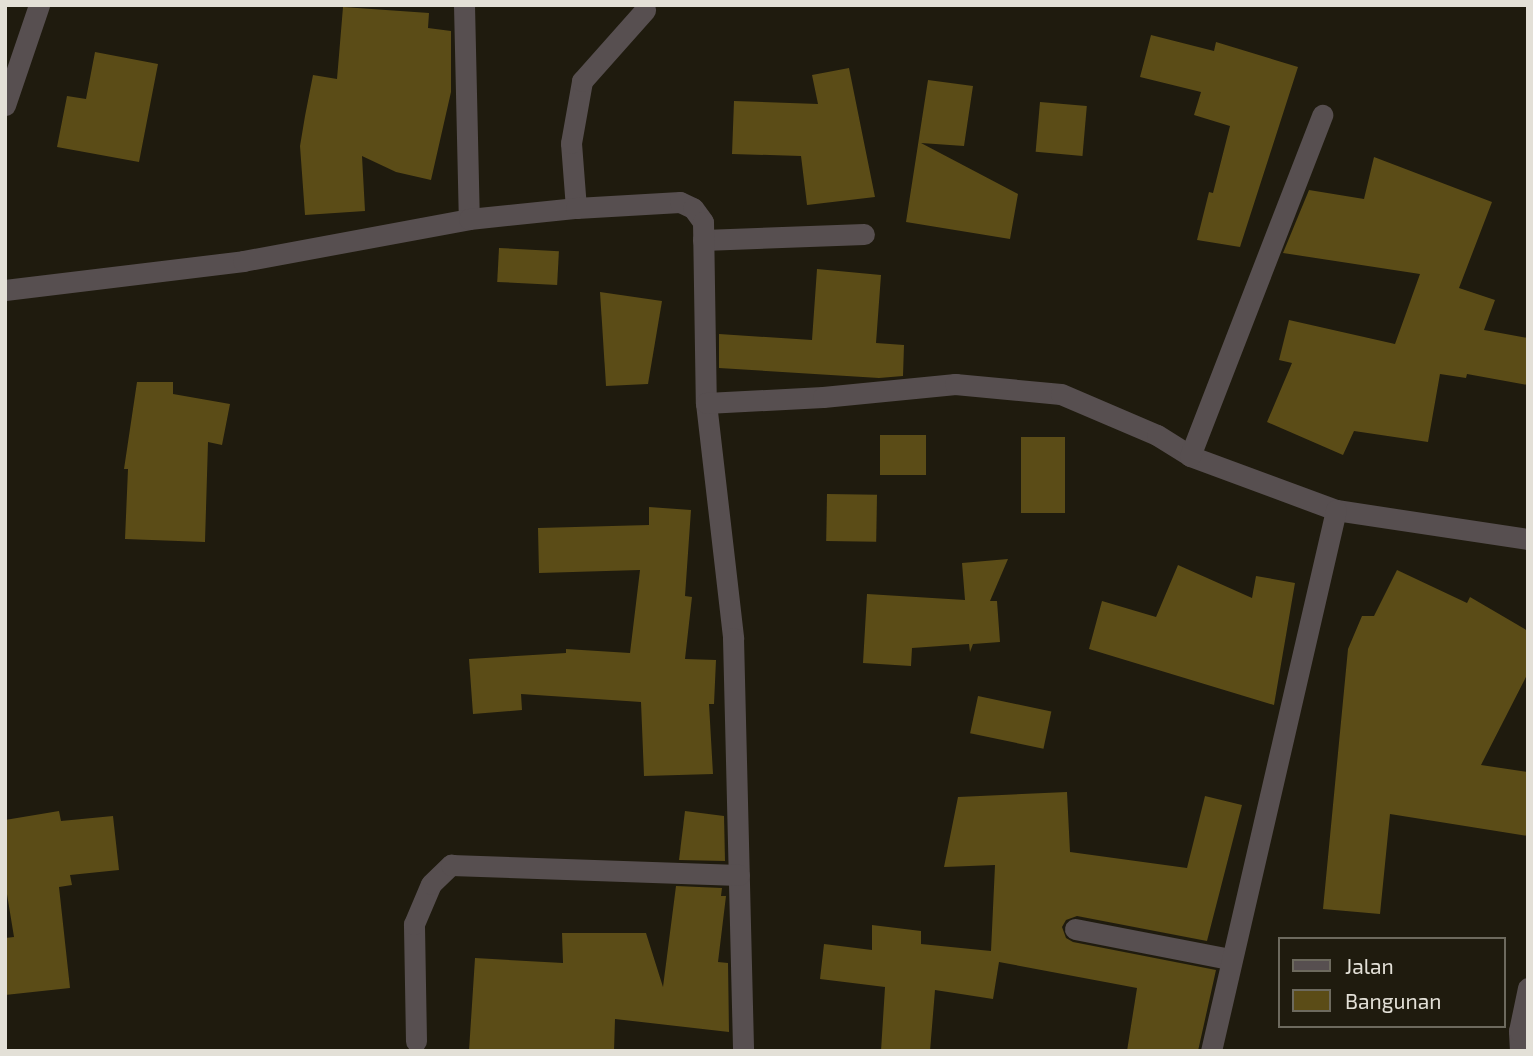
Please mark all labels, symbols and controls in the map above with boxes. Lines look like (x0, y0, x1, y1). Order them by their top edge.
legend (1278, 937, 1505, 1028)
text: Jalan (1345, 953, 1394, 978)
text: Bangunan (1345, 988, 1441, 1013)

